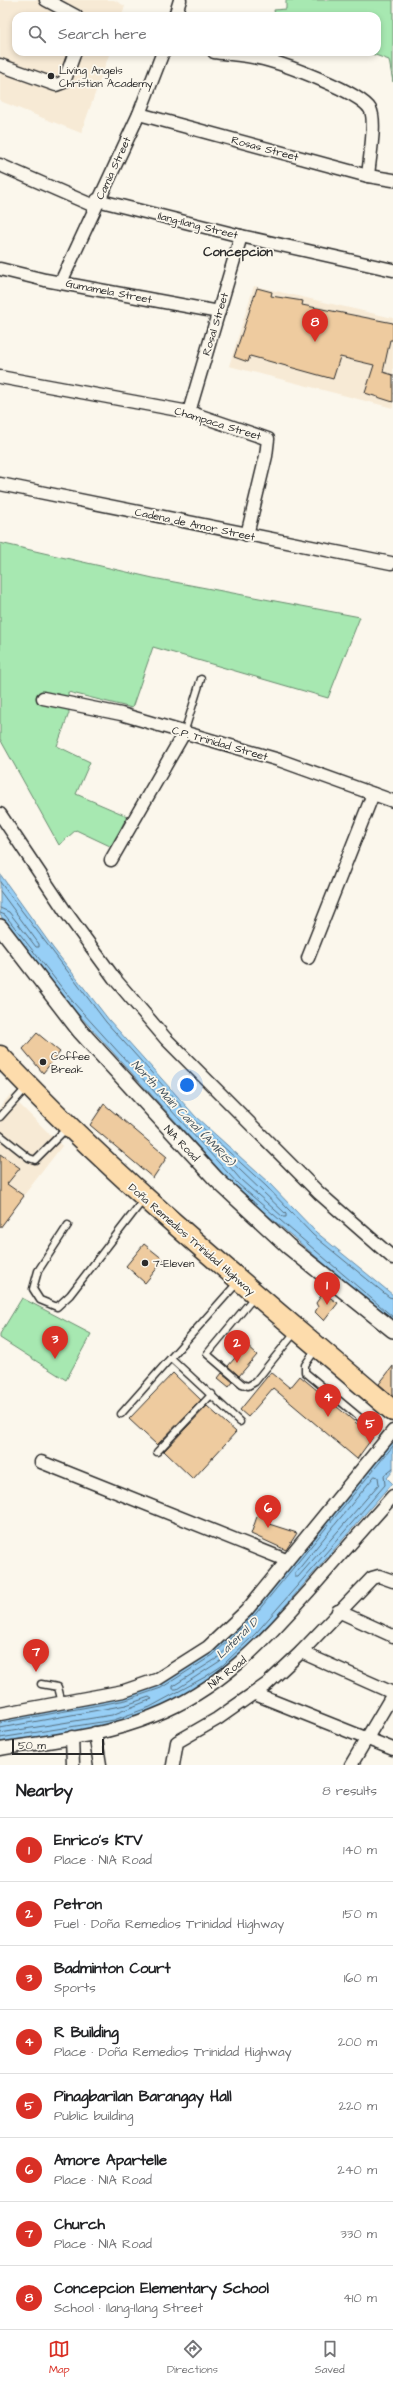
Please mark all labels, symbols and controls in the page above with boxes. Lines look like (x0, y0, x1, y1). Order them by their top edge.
search box (12, 12, 381, 56)
icon: search (26, 23, 48, 45)
text: Search here (58, 24, 147, 45)
place label: Living Angels Christian Academy (59, 63, 153, 92)
marker: Living Angels Christian Academy (46, 71, 56, 81)
street label: Rosas Street (230, 132, 301, 165)
street label: Camia Street (92, 134, 135, 202)
street label: Ilang-Ilang Street (156, 208, 240, 244)
district label: Concepcion (203, 243, 273, 262)
street label: Gumamela Street (65, 276, 154, 307)
street label: Rosal Street (199, 290, 232, 358)
pin: 8 (302, 309, 328, 342)
street label: Champaca Street (173, 403, 264, 444)
street label: Cadena de Amor Street (133, 504, 257, 545)
street label: C.P. Trinidad Street (170, 723, 270, 765)
place label: Coffee Break (51, 1049, 90, 1077)
water label: North Main Canal (AMRIS) (127, 1056, 239, 1172)
marker: Coffee Break (38, 1057, 48, 1067)
your location (177, 1075, 197, 1095)
street label: NIA Road (161, 1122, 203, 1165)
street label: Doña Remedios Trinidad Highway (124, 1180, 258, 1299)
place label: 7-Eleven (153, 1256, 195, 1271)
marker: 7-Eleven (140, 1258, 150, 1268)
pin: 1 (314, 1272, 340, 1305)
pin: 3 (42, 1326, 68, 1359)
pin: 2 (224, 1330, 250, 1363)
pin: 4 (315, 1384, 341, 1417)
pin: 5 (357, 1411, 383, 1444)
pin: 6 (255, 1495, 281, 1528)
water label: Lateral D (212, 1613, 263, 1663)
pin: 7 (23, 1639, 49, 1672)
street label: NIA Road (205, 1652, 250, 1692)
scale bar (12, 1737, 104, 1756)
text: 50 m (18, 1738, 46, 1753)
text: Nearby (16, 1779, 73, 1803)
text: 8 results (322, 1782, 377, 1800)
text: Enrico's KTV (54, 1830, 143, 1851)
text: 1 (28, 1841, 30, 1859)
text: 140 m (343, 1841, 377, 1859)
text: Place · NIA Road (54, 1851, 152, 1869)
text: Petron (54, 1894, 102, 1915)
text: 2 (25, 1905, 33, 1923)
text: 150 m (343, 1905, 377, 1923)
text: Fuel · Doña Remedios Trinidad Highway (54, 1915, 284, 1933)
text: Badminton Court (54, 1958, 170, 1979)
text: 3 (26, 1969, 32, 1987)
text: 160 m (344, 1969, 377, 1987)
text: Sports (54, 1979, 96, 1997)
text: R Building (54, 2022, 119, 2043)
text: 4 (25, 2033, 33, 2051)
text: 200 m (338, 2033, 377, 2051)
text: Place · Doña Remedios Trinidad Highway (54, 2043, 292, 2061)
text: Pinagbarilan Barangay Hall (54, 2086, 232, 2107)
text: 5 (24, 2097, 34, 2115)
text: 220 m (339, 2097, 377, 2115)
text: Public building (54, 2107, 133, 2125)
text: Amore Apartelle (54, 2150, 167, 2171)
text: 6 (25, 2161, 33, 2179)
text: 240 m (337, 2161, 377, 2179)
text: Place · NIA Road (54, 2171, 152, 2189)
text: Church (54, 2214, 105, 2235)
text: 7 (25, 2225, 33, 2243)
text: 330 m (340, 2225, 377, 2243)
text: Place · NIA Road (54, 2235, 152, 2253)
text: Concepcion Elementary School (54, 2278, 269, 2299)
text: 8 (25, 2289, 33, 2307)
text: 410 m (343, 2289, 377, 2307)
text: School · Ilang-Ilang Street (54, 2299, 203, 2317)
tab: Map (48, 2338, 70, 2377)
tab: Directions (167, 2338, 218, 2377)
tab: Saved (315, 2338, 345, 2377)

